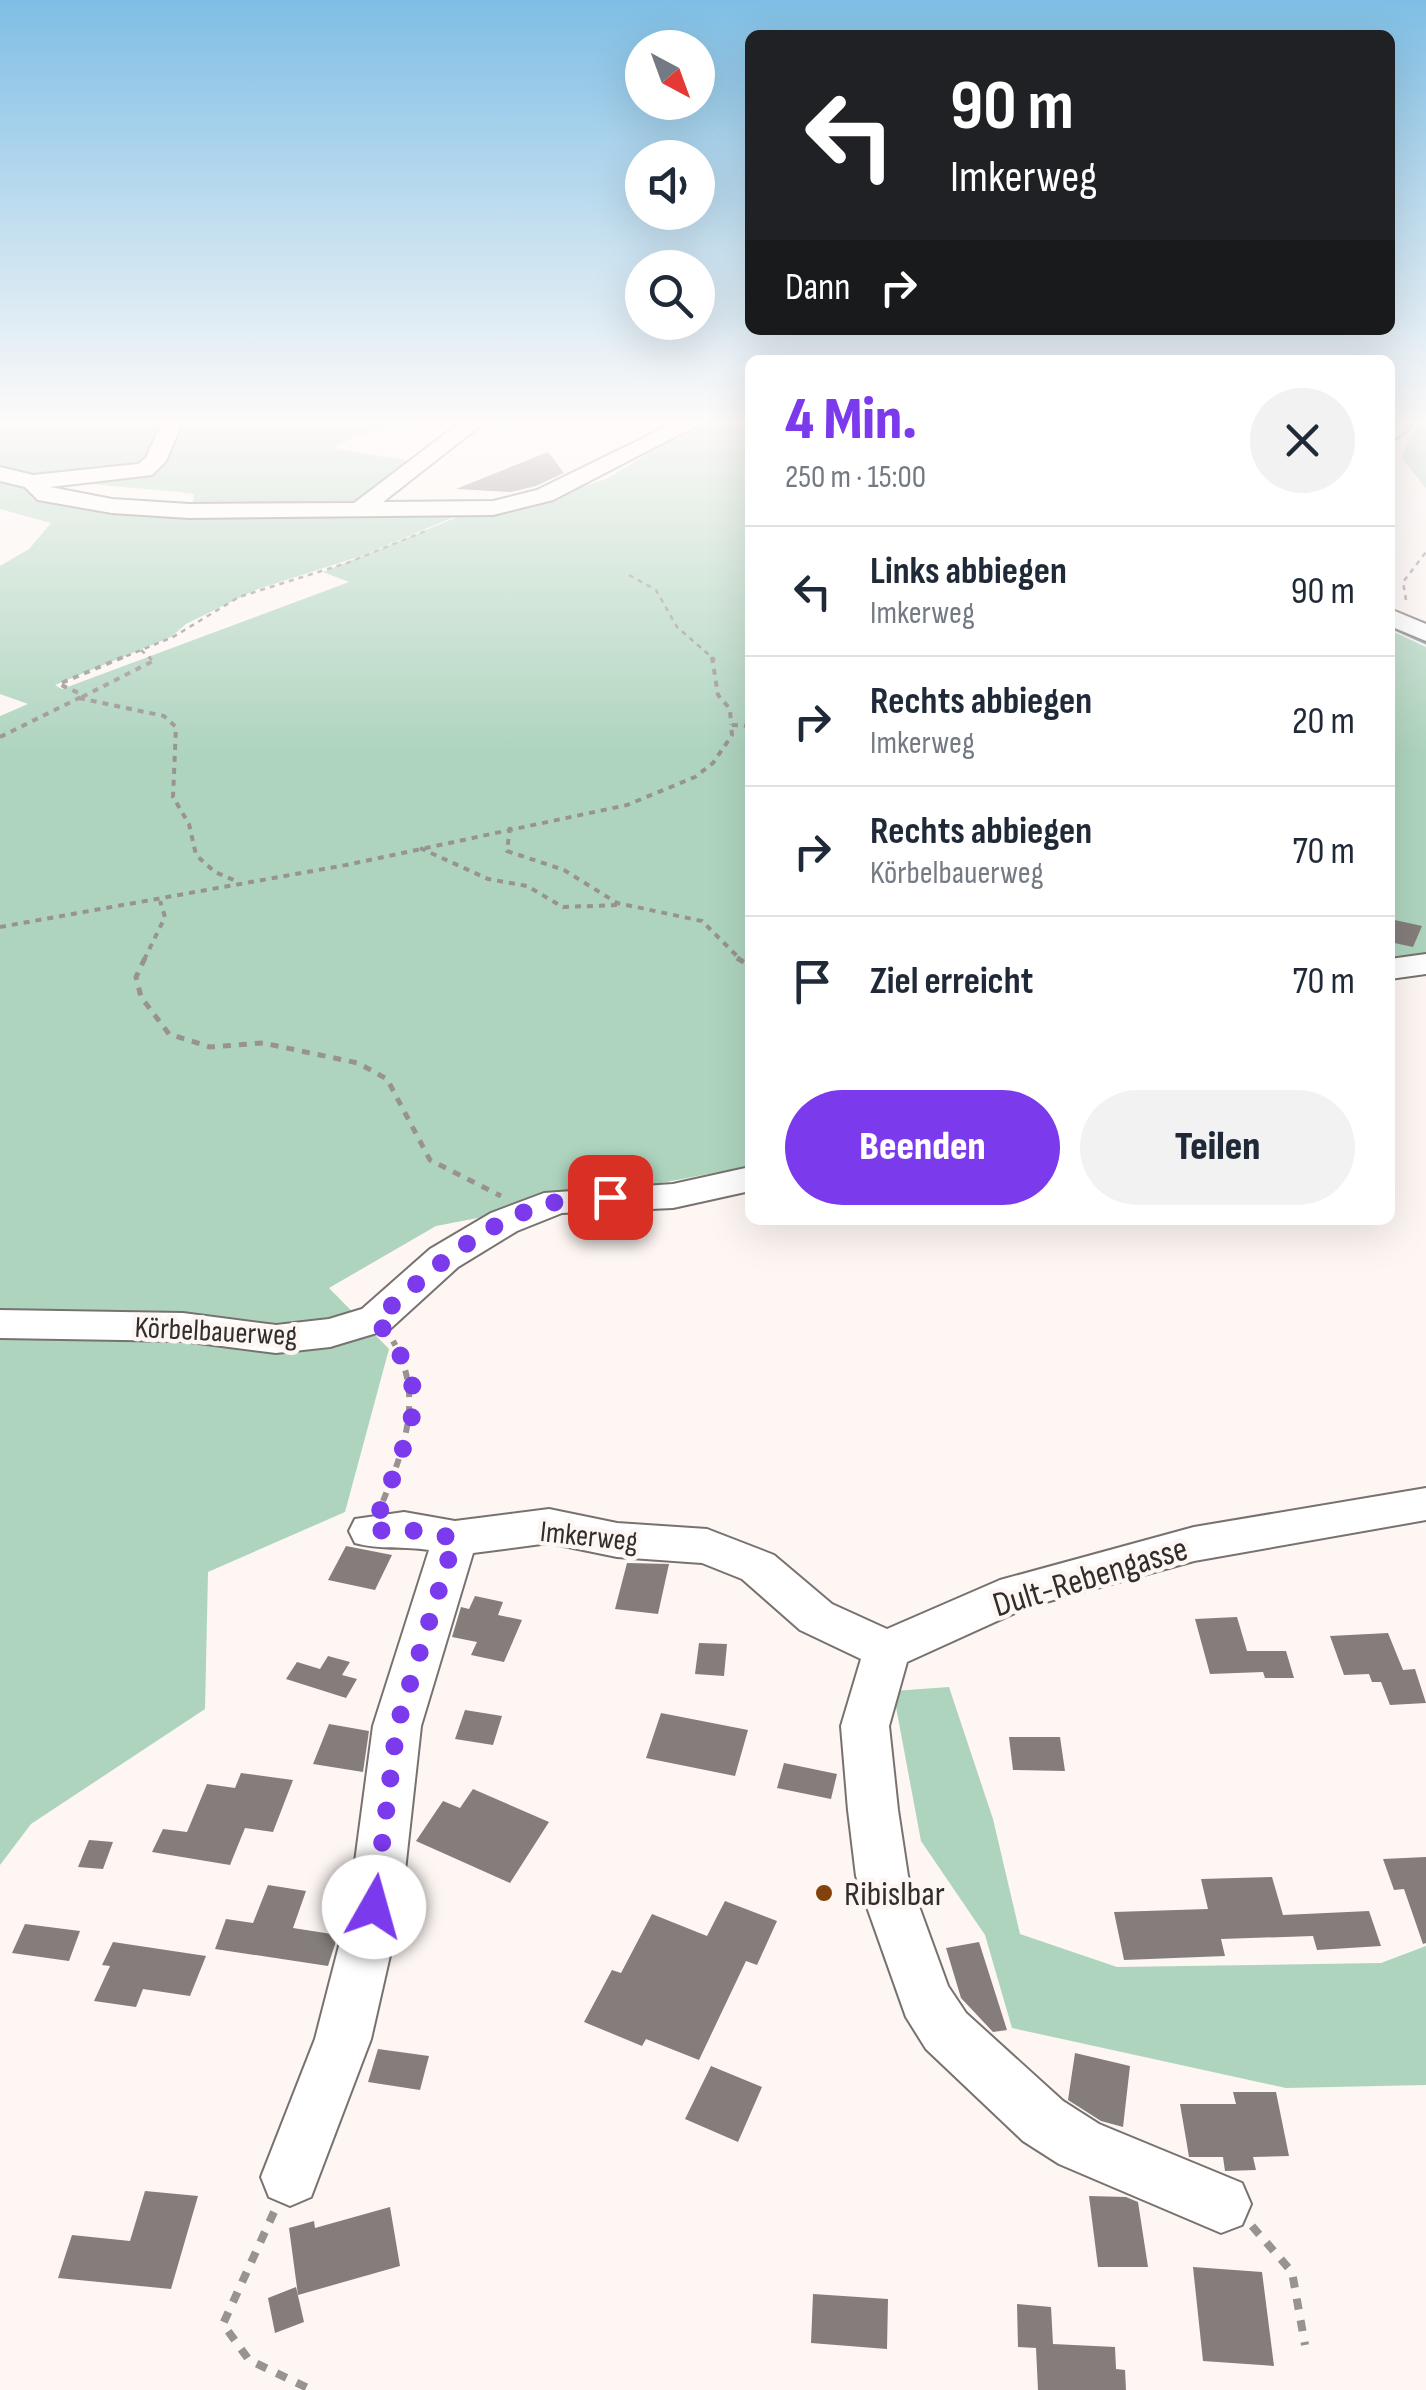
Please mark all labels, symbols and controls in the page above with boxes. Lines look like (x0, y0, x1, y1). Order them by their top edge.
north arrow (625, 30, 715, 120)
map controls (625, 30, 715, 340)
text: 90 m (950, 65, 1074, 149)
icon: left (785, 70, 915, 200)
button: sound (625, 140, 715, 230)
text: Imkerweg (950, 150, 1097, 205)
button: search (625, 250, 715, 340)
icon: right (871, 260, 926, 315)
text: Dann (785, 265, 851, 310)
text: 4 Min. (785, 384, 917, 456)
button: close (1250, 388, 1355, 493)
text: 250 m · 15:00 (785, 458, 926, 497)
text: Links abbiegen (870, 549, 1067, 594)
icon: left (785, 564, 840, 619)
text: 90 m (1291, 569, 1355, 614)
text: Imkerweg (870, 594, 975, 633)
text: Rechts abbiegen (870, 679, 1092, 724)
icon: right (785, 694, 840, 749)
text: 20 m (1292, 699, 1355, 744)
text: Imkerweg (870, 724, 975, 763)
text: Rechts abbiegen (870, 809, 1092, 854)
icon: right (785, 824, 840, 879)
text: 70 m (1293, 829, 1355, 874)
text: Körbelbauerweg (870, 854, 1043, 893)
icon: arrive (785, 954, 840, 1009)
text: Ziel erreicht (870, 959, 1033, 1004)
text: 70 m (1293, 959, 1355, 1004)
button: Beenden (785, 1090, 1060, 1205)
button: Teilen (1080, 1090, 1355, 1205)
pin (568, 1155, 653, 1240)
icon: arrive (583, 1170, 638, 1225)
street label: Körbelbauerweg (134, 1310, 298, 1354)
street label: Imkerweg (538, 1514, 640, 1560)
street label: Dult-Rebengasse (988, 1527, 1193, 1627)
position arrow (322, 1855, 426, 1959)
place label: Ribislbar (844, 1873, 945, 1916)
marker: Ribislbar (813, 1882, 835, 1904)

